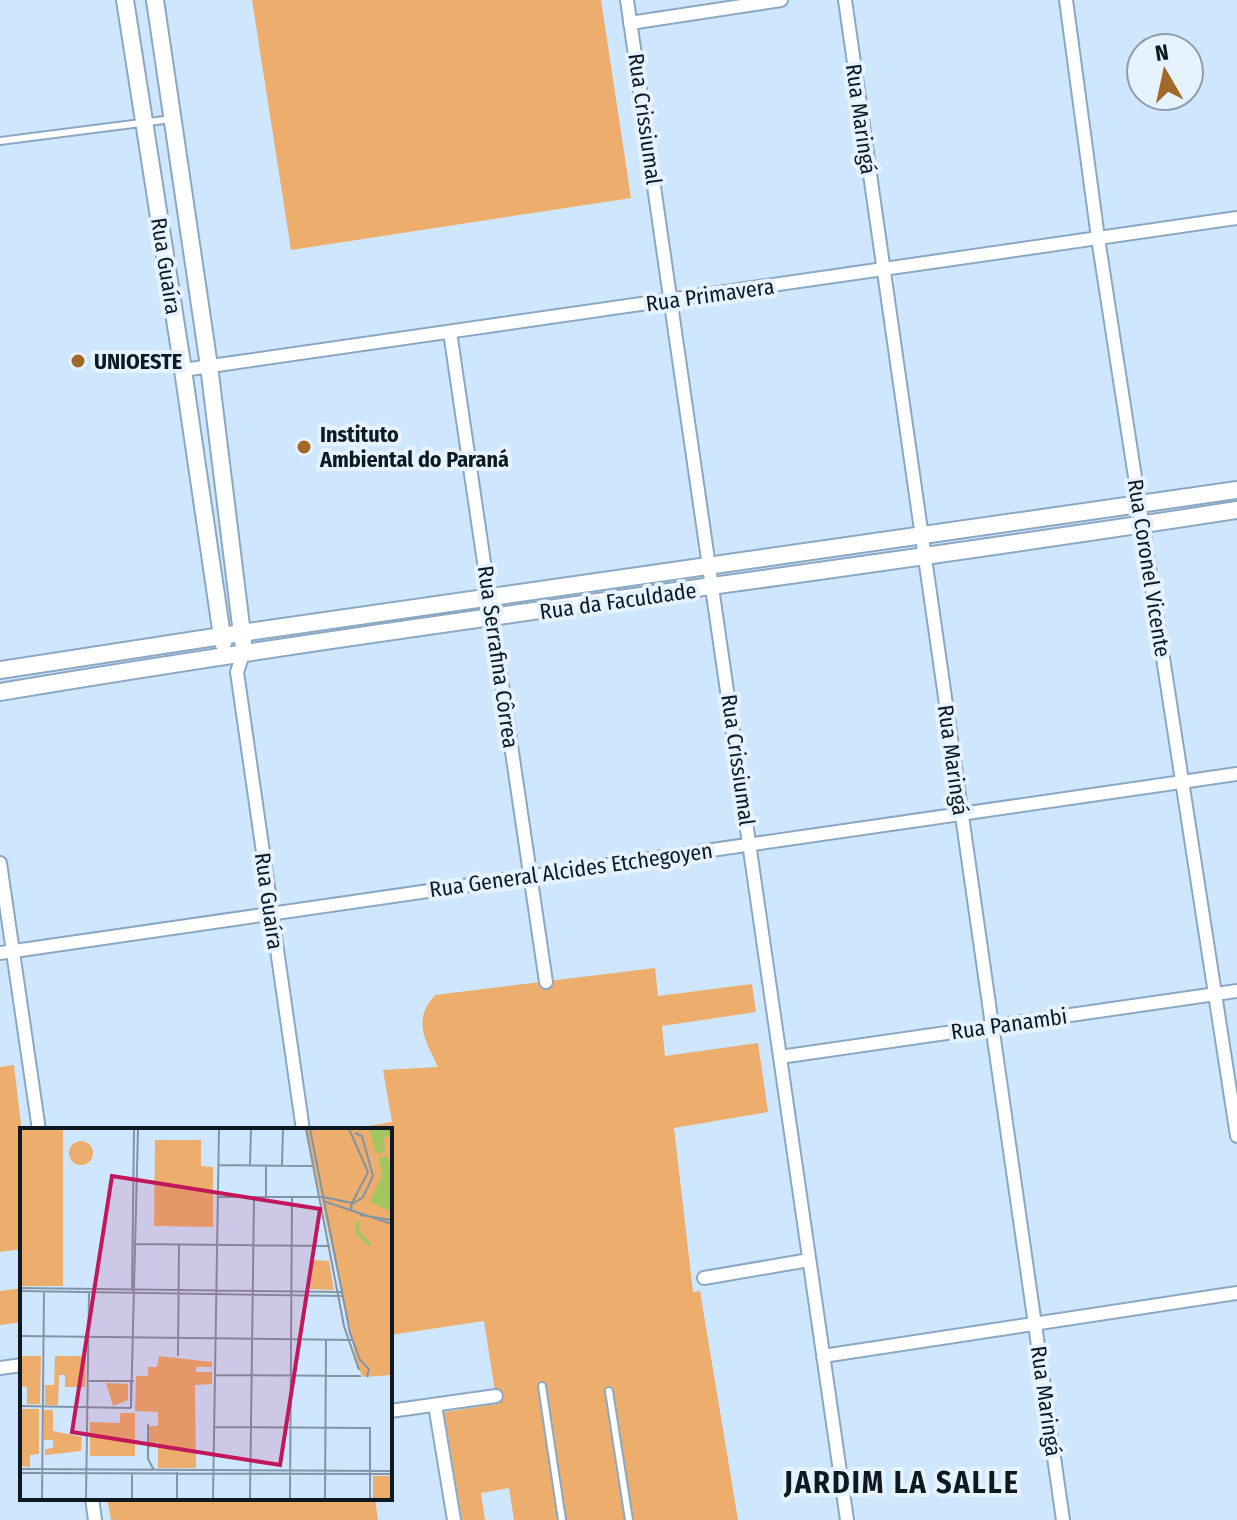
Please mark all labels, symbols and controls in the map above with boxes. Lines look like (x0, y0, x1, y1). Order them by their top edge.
north arrow (1125, 32, 1205, 112)
text: N (1153, 38, 1171, 67)
street label: Rua Crissiumal (622, 52, 668, 187)
street label: Rua Maringá (840, 62, 882, 176)
street label: Rua Guaíra (145, 216, 187, 316)
street label: Rua Primavera (644, 273, 776, 317)
place label: UNIOESTE (94, 348, 182, 375)
marker: UNIOESTE (69, 352, 87, 370)
place label: Instituto Ambiental do Paraná (319, 421, 509, 473)
marker: Instituto Ambiental do Paraná (295, 438, 313, 456)
street label: Rua Coronel Vicente (1122, 477, 1176, 659)
street label: Rua Serrafina Côrrea (472, 564, 524, 750)
street label: Rua da Faculdade (538, 577, 698, 625)
street label: Rua Crissiumal (715, 693, 761, 828)
street label: Rua Maringá (932, 703, 974, 817)
street label: Rua General Alcides Etchegoyen (428, 837, 714, 903)
street label: Rua Guaíra (249, 851, 289, 951)
street label: Rua Panambi (949, 1002, 1069, 1046)
inset map (20, 1128, 392, 1500)
street label: Rua Maringá (1025, 1344, 1067, 1458)
district label: JARDIM LA SALLE (783, 1465, 1020, 1501)

